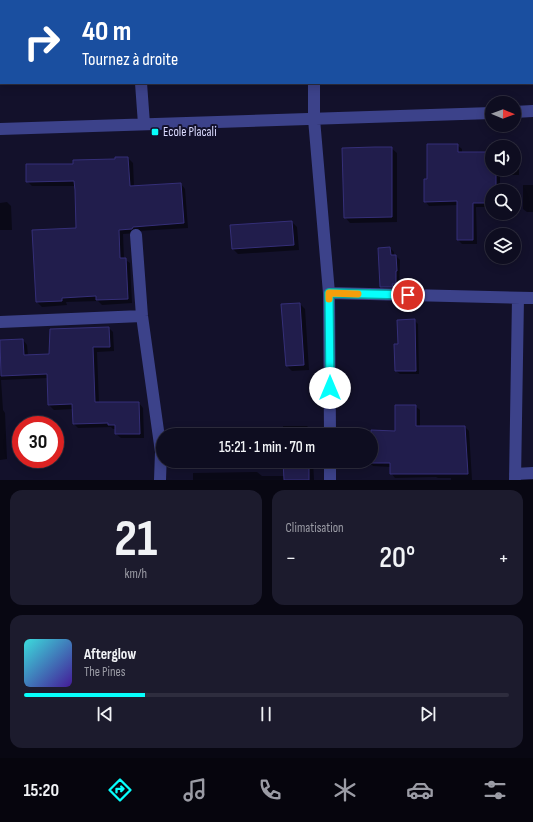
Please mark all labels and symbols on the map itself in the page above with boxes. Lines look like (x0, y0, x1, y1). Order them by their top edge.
north arrow (485, 96, 521, 132)
place label: Ecole Placali (163, 124, 217, 140)
marker: Ecole Placali (150, 127, 160, 137)
pin (391, 278, 425, 312)
position arrow (309, 367, 351, 409)
speed limit sign: 30 (12, 416, 64, 468)

